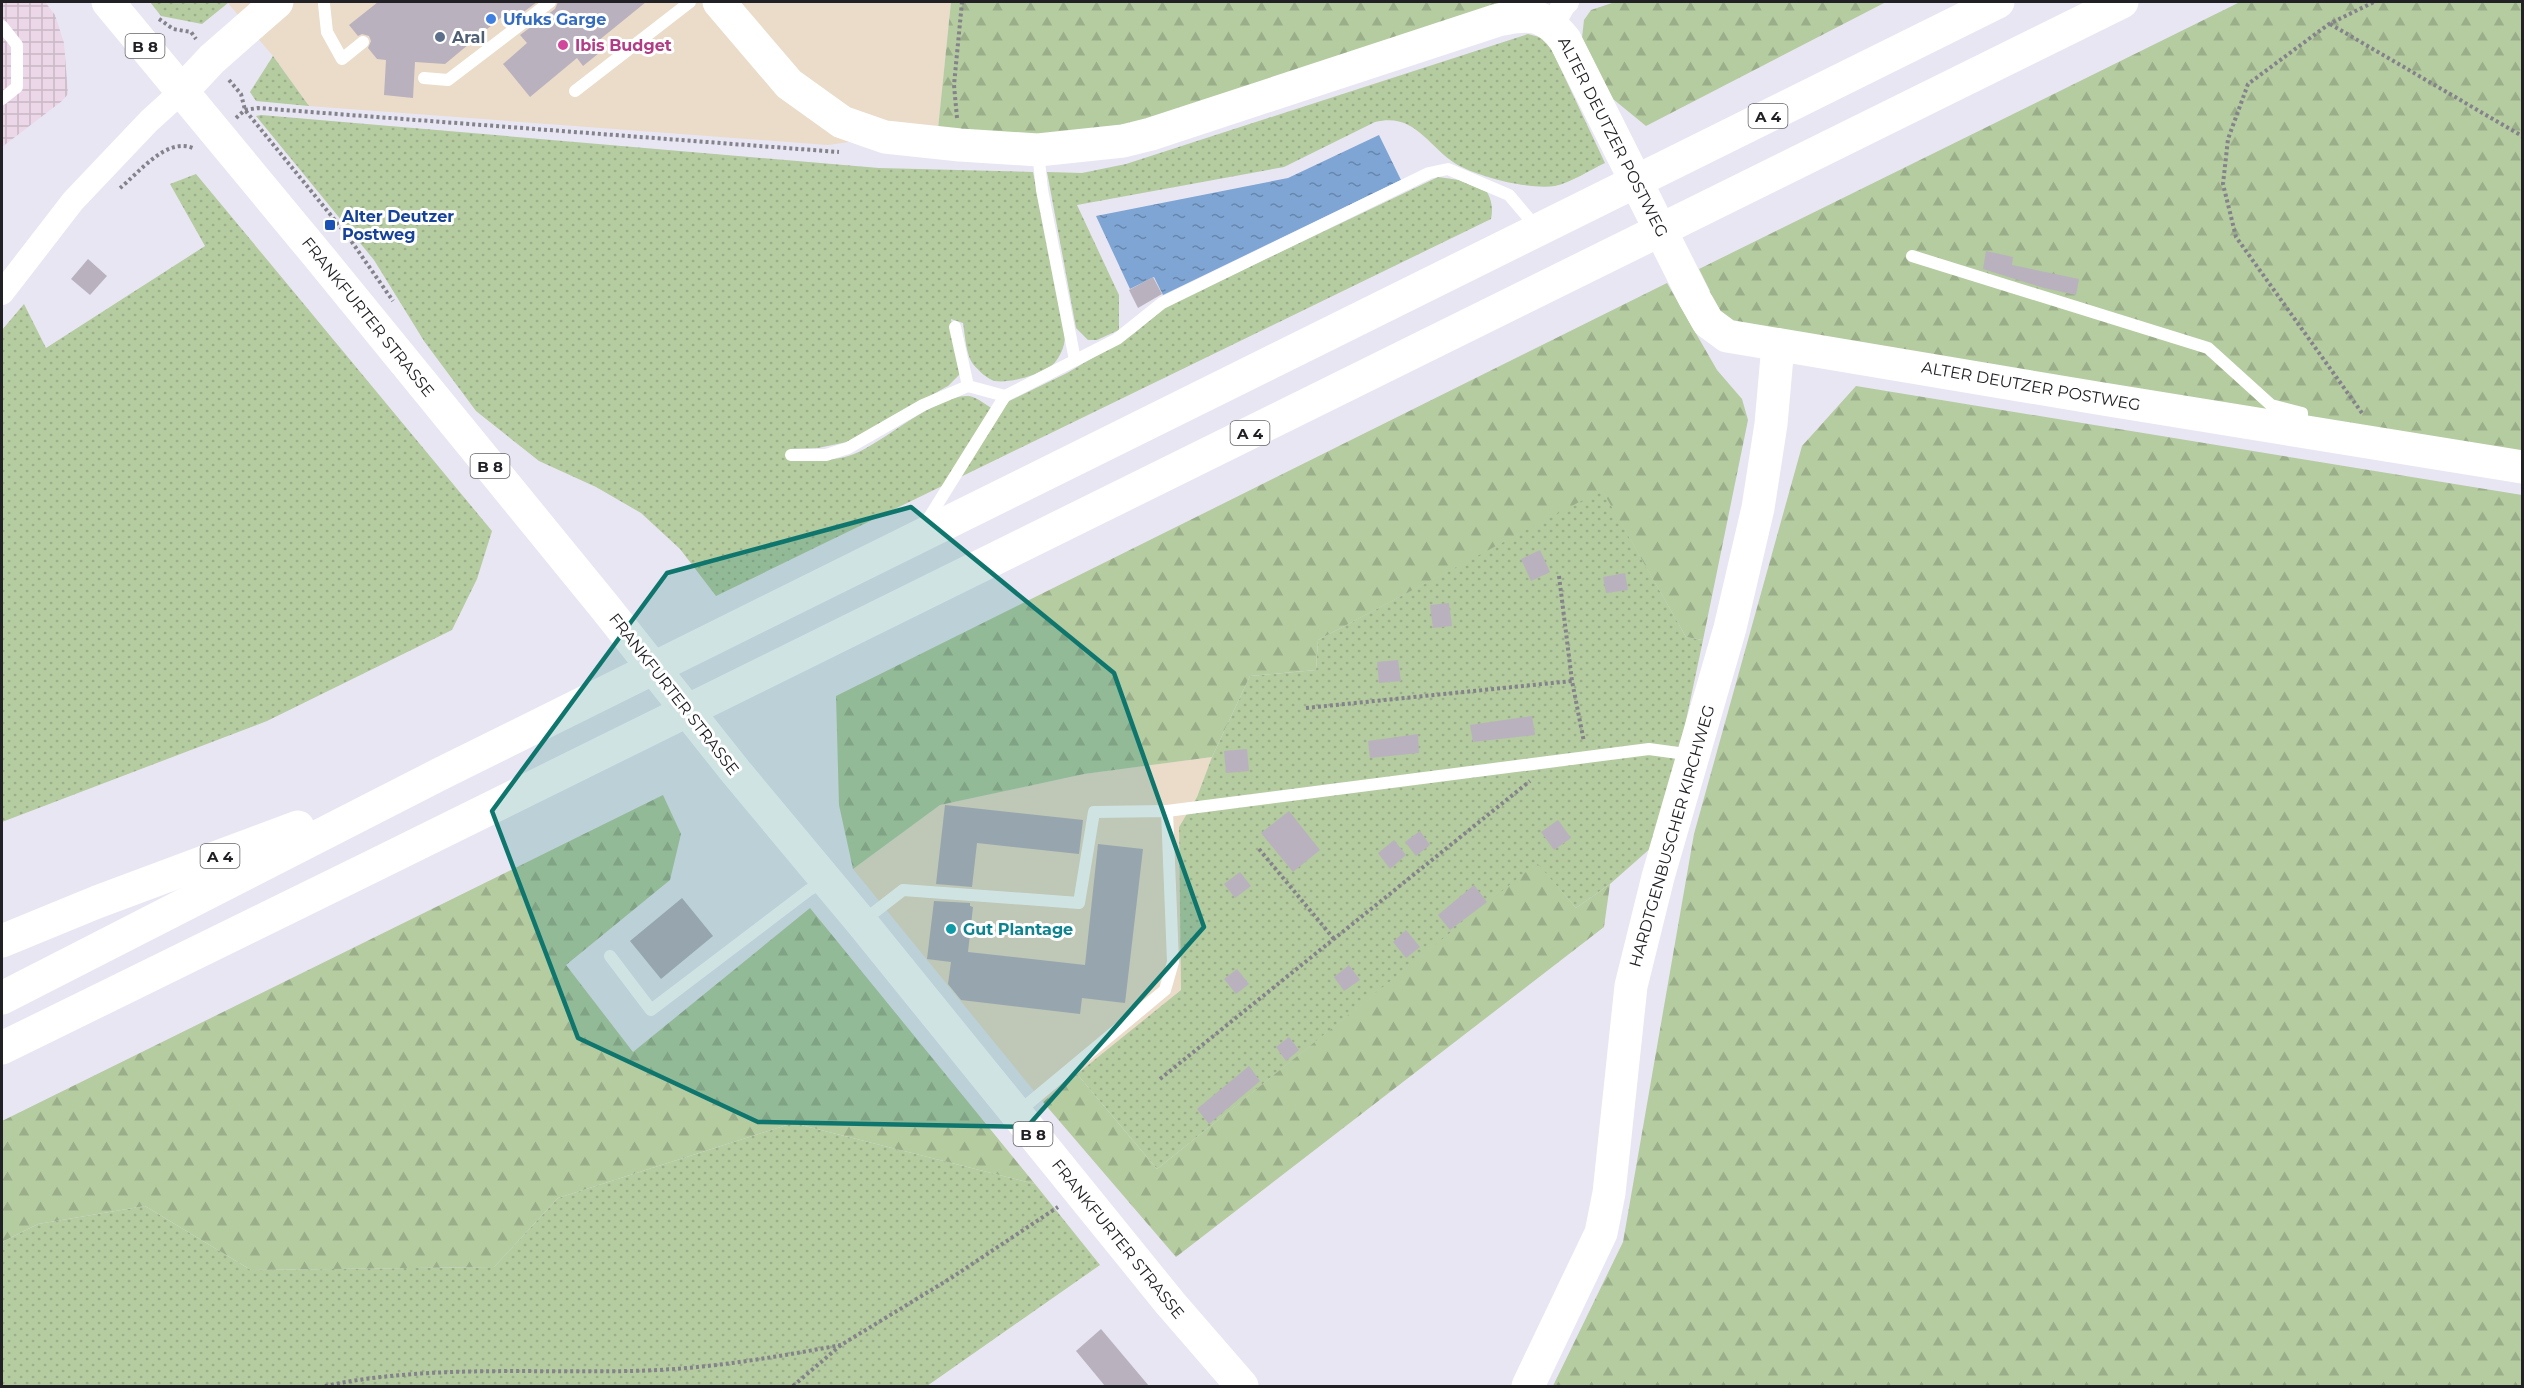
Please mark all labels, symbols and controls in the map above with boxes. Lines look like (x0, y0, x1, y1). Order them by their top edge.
place label: Ufuks Garge (503, 10, 606, 29)
marker: Ufuks Garge (484, 12, 498, 26)
place label: Aral (451, 28, 485, 47)
marker: Aral (433, 30, 447, 44)
road number: B 8 (126, 34, 164, 58)
street label: ALTER DEUTZER POSTWEG (1554, 34, 1672, 240)
place label: Ibis Budget (575, 36, 672, 55)
marker: Ibis Budget (556, 38, 570, 52)
road number: A 4 (1748, 104, 1788, 128)
place label: Alter Deutzer Postweg (341, 207, 454, 244)
marker: Alter Deutzer Postweg (323, 218, 337, 232)
street label: FRANKFURTER STRASSE (298, 233, 438, 401)
street label: ALTER DEUTZER POSTWEG (1920, 357, 2142, 415)
road number: A 4 (1230, 421, 1270, 445)
road number: B 8 (470, 454, 510, 478)
street label: FRANKFURTER STRASSE (605, 609, 743, 779)
street label: HARDTGENBUSCHER KIRCHWEG (1625, 703, 1719, 969)
road number: A 4 (200, 844, 240, 868)
place label: Gut Plantage (963, 920, 1073, 939)
marker: Gut Plantage (944, 922, 958, 936)
road number: B 8 (1014, 1122, 1052, 1146)
street label: FRANKFURTER STRASSE (1048, 1155, 1188, 1323)

